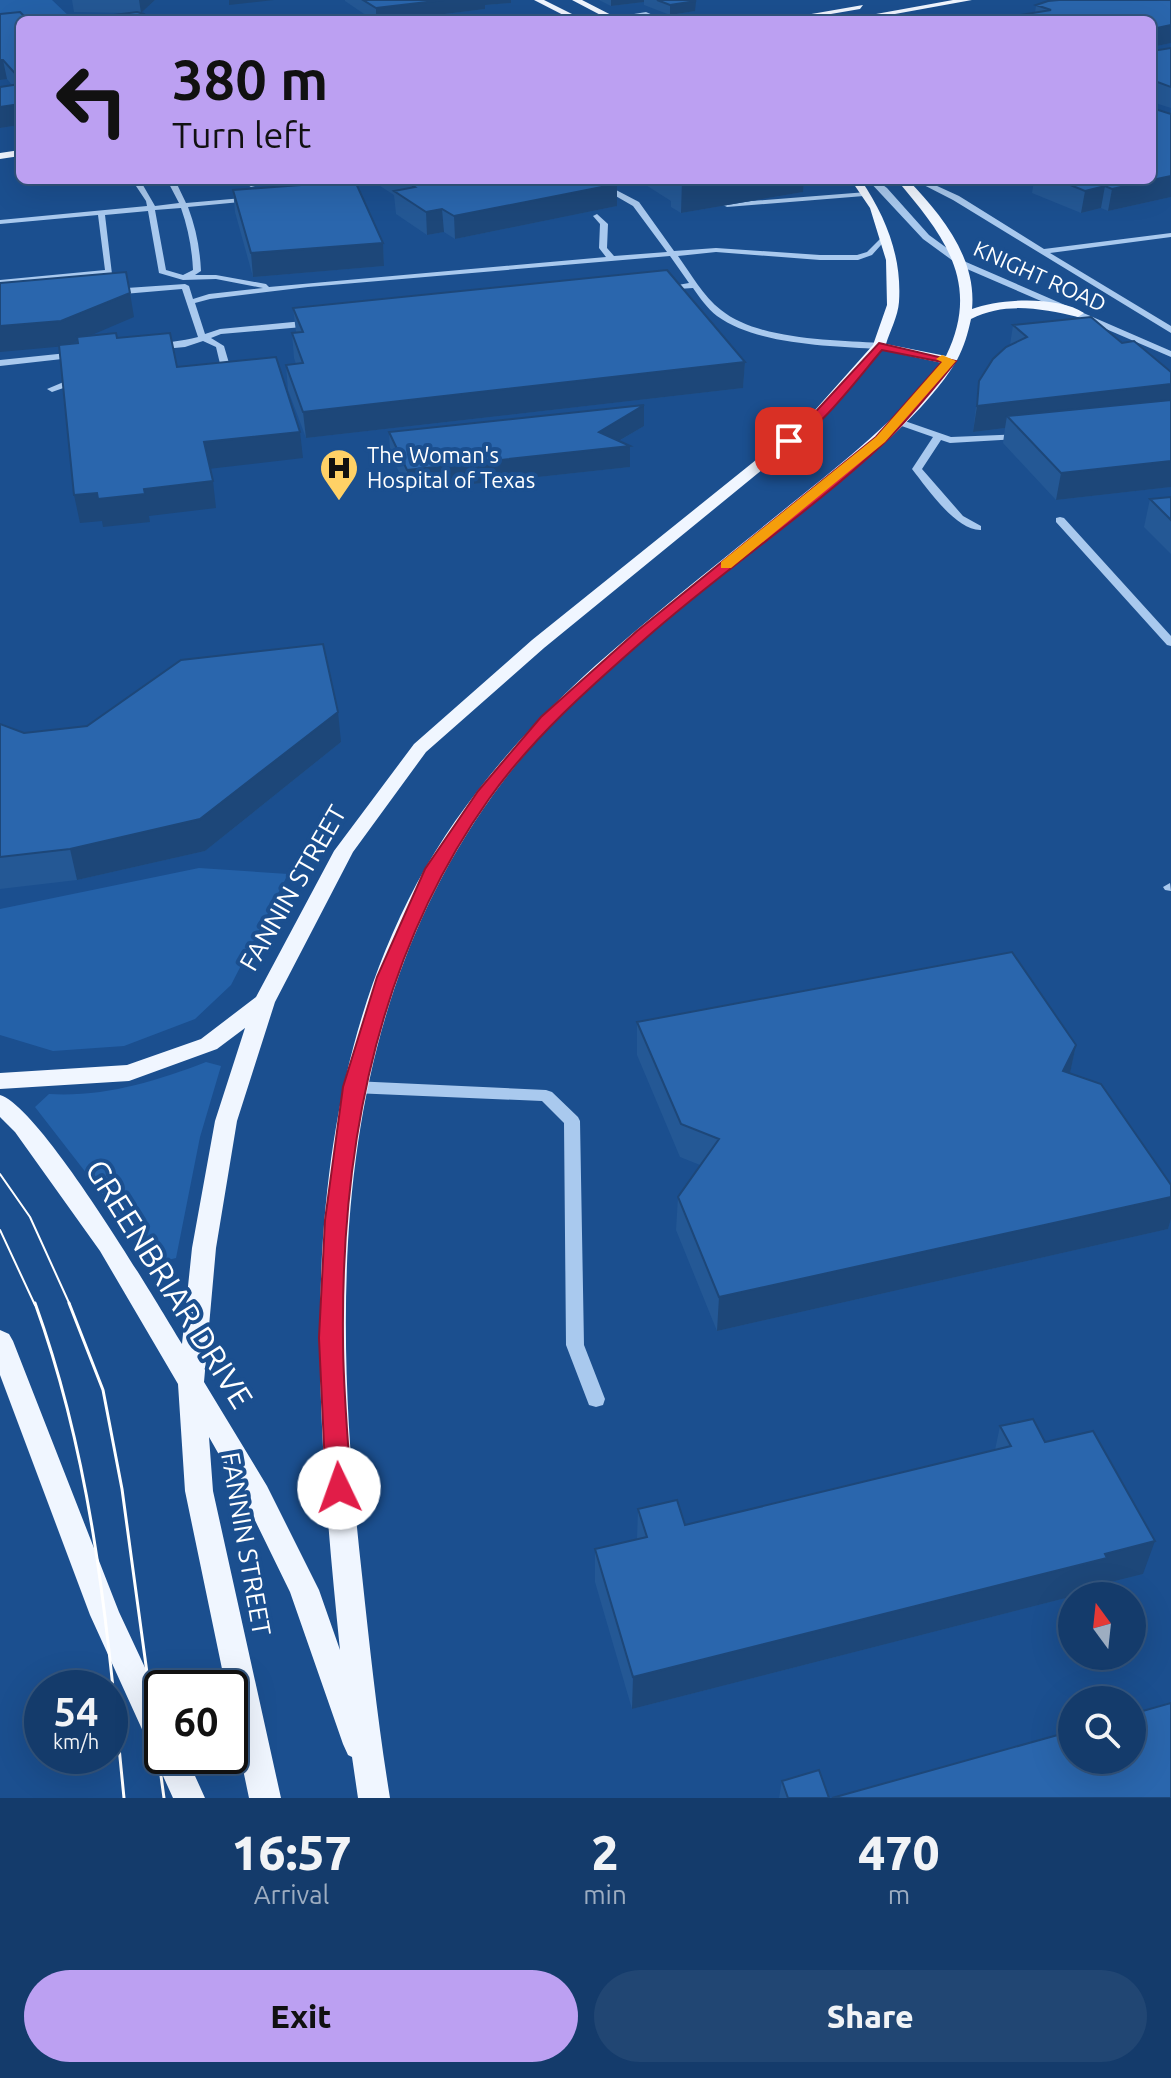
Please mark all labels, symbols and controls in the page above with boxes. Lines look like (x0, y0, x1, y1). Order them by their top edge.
icon: left (40, 48, 144, 152)
text: 380 m (172, 48, 328, 111)
text: Turn left (172, 114, 311, 155)
street label: KNIGHT ROAD (970, 235, 1110, 316)
pin (755, 407, 823, 475)
icon: arrive (767, 419, 811, 463)
place label: The Woman's Hospital of Texas (367, 442, 535, 492)
hospital icon: The Woman's Hospital of Texas (318, 447, 360, 502)
street label: FANNIN STREET (234, 800, 352, 975)
street label: GREENBRIAR DRIVE (79, 1153, 261, 1414)
position arrow (297, 1446, 381, 1530)
street label: FANNIN STREET (216, 1450, 277, 1638)
north arrow (1058, 1582, 1146, 1670)
map controls (1058, 1582, 1146, 1774)
speed limit sign: 60 (144, 1670, 248, 1774)
button: search (1058, 1686, 1146, 1774)
text: 54 (53, 1689, 99, 1734)
text: km/h (53, 1730, 99, 1753)
text: 16:57 (232, 1825, 352, 1879)
text: 2 (591, 1825, 618, 1879)
text: 470 (858, 1825, 939, 1879)
text: Arrival (254, 1880, 329, 1909)
text: min (583, 1880, 627, 1909)
text: m (888, 1880, 910, 1909)
button: Exit (24, 1970, 578, 2062)
button: Share (594, 1970, 1147, 2062)

